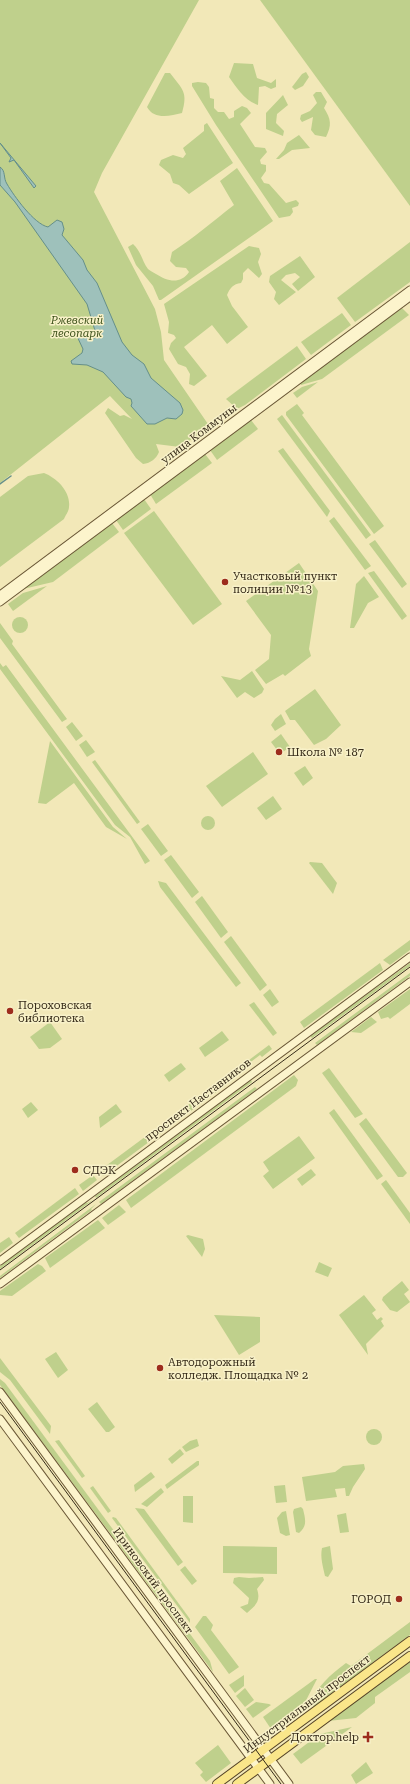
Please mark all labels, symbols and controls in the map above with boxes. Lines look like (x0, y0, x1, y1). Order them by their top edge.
park label: Ржевский лесопарк (50, 314, 104, 340)
street label: улица Коммуны (159, 401, 239, 467)
place label: Участковый пункт полиции №13 (233, 570, 337, 596)
marker: Участковый пункт полиции №13 (220, 577, 230, 587)
place label: Школа № 187 (287, 746, 364, 759)
marker: Школа № 187 (274, 747, 284, 757)
place label: Пороховская библиотека (18, 999, 92, 1025)
marker: Пороховская библиотека (5, 1006, 15, 1016)
street label: проспект Наставников (142, 1056, 254, 1144)
place label: СДЭК (83, 1164, 116, 1177)
marker: СДЭК (70, 1165, 80, 1175)
place label: Автодорожный колледж. Площадка № 2 (168, 1356, 308, 1382)
marker: Автодорожный колледж. Площадка № 2 (155, 1363, 165, 1373)
street label: Ириновский проспект (110, 1525, 196, 1637)
place label: ГОРОД (351, 1593, 391, 1606)
marker: ГОРОД (394, 1594, 404, 1604)
street label: Индустриальный проспект (241, 1652, 373, 1756)
place label: Доктор.help (291, 1731, 359, 1744)
marker: Доктор.help (362, 1731, 374, 1743)

